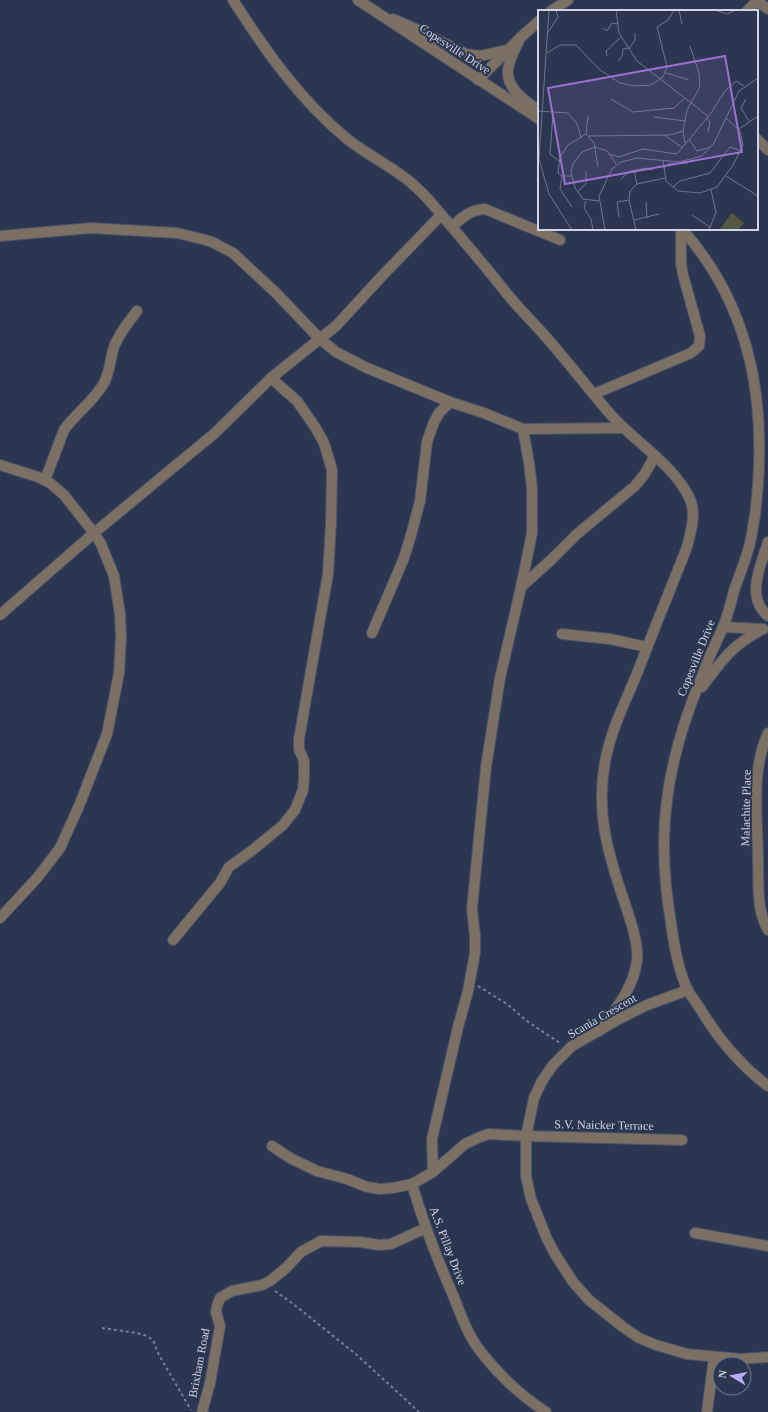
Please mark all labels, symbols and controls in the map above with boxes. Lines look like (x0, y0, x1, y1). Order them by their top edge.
inset map (538, 10, 758, 230)
street label: Copesville Drive (417, 21, 493, 77)
street label: Copesville Drive (674, 618, 718, 698)
street label: Malachite Place (738, 769, 754, 847)
street label: Scania Crescent (565, 990, 639, 1041)
street label: S.V. Naicker Terrace (554, 1117, 654, 1133)
street label: A.S. Pillay Drive (427, 1205, 469, 1287)
street label: Brixham Road (185, 1327, 213, 1399)
north arrow (712, 1356, 752, 1396)
text: N (716, 1369, 729, 1379)

